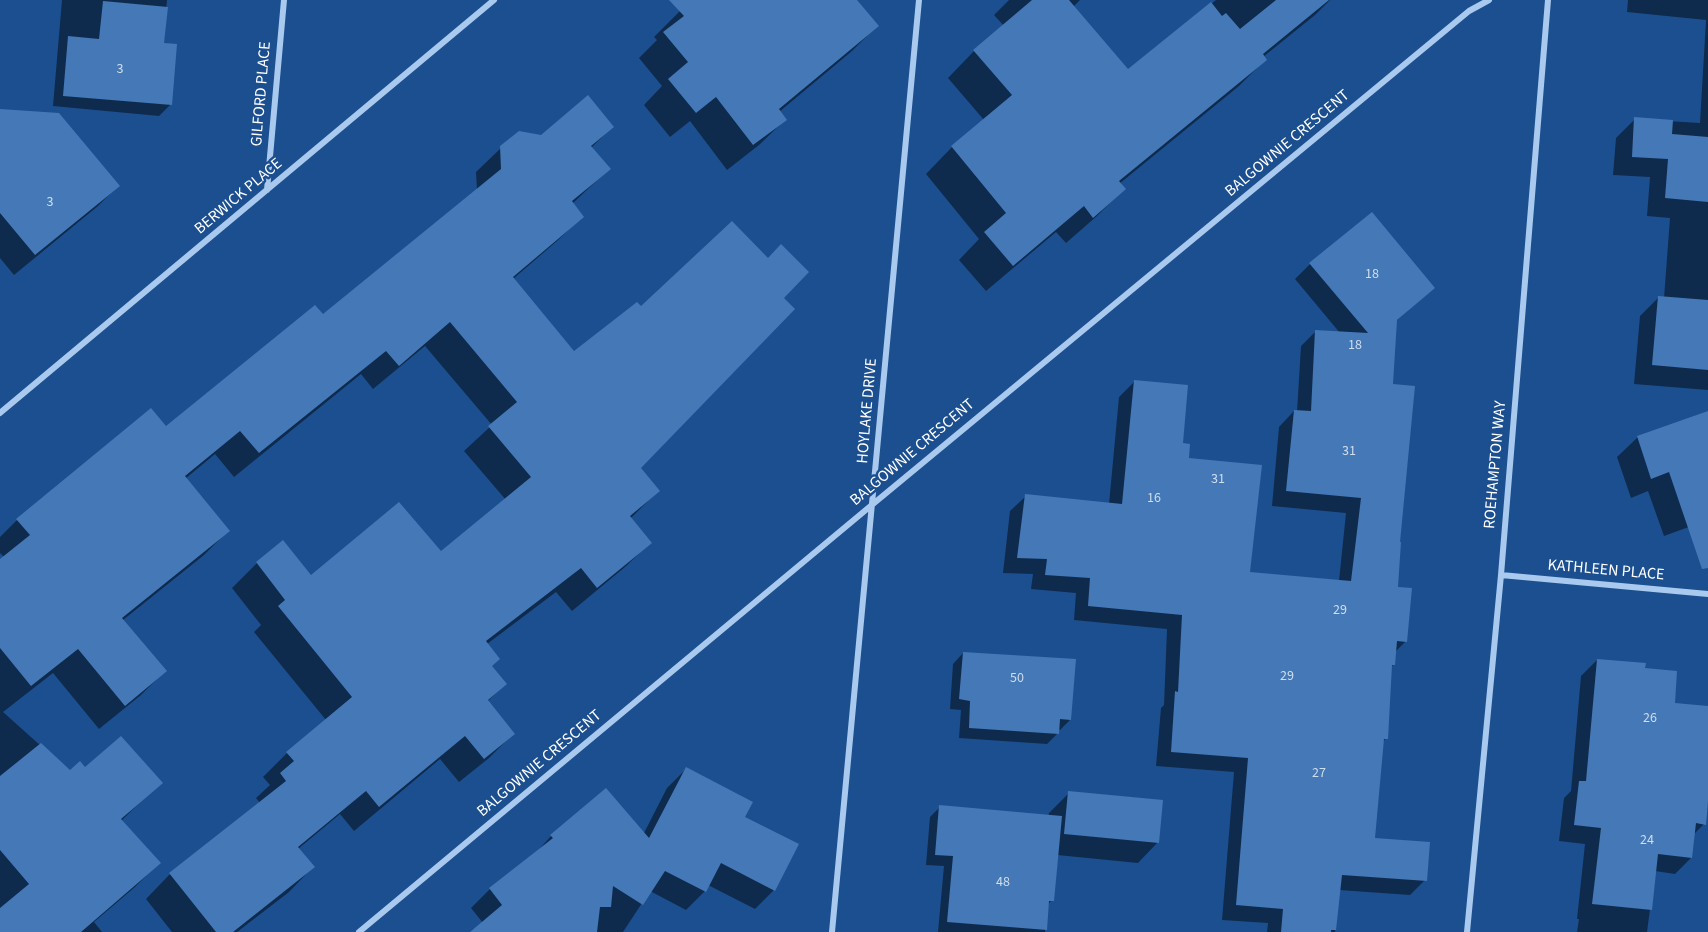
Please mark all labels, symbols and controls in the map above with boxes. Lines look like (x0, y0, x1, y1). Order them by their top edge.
street label: GILFORD PLACE (248, 41, 276, 147)
house number: 3 (117, 62, 123, 78)
street label: BALGOWNIE CRESCENT (1222, 86, 1354, 202)
street label: BERWICK PLACE (191, 155, 287, 239)
house number: 3 (47, 195, 53, 211)
house number: 18 (1365, 267, 1379, 283)
house number: 18 (1348, 338, 1362, 354)
street label: HOYLAKE DRIVE (854, 358, 882, 464)
street label: BALGOWNIE CRESCENT (847, 395, 979, 511)
street label: ROEHAMPTON WAY (1481, 400, 1511, 530)
house number: 31 (1342, 444, 1356, 460)
house number: 31 (1211, 472, 1225, 488)
house number: 16 (1147, 491, 1161, 507)
street label: KATHLEEN PLACE (1547, 556, 1665, 586)
house number: 29 (1333, 603, 1347, 619)
house number: 29 (1280, 669, 1294, 685)
house number: 50 (1010, 671, 1024, 687)
street label: BALGOWNIE CRESCENT (474, 706, 606, 822)
house number: 26 (1643, 711, 1657, 727)
house number: 27 (1312, 766, 1326, 782)
house number: 24 (1640, 833, 1654, 849)
house number: 48 (996, 875, 1010, 891)

